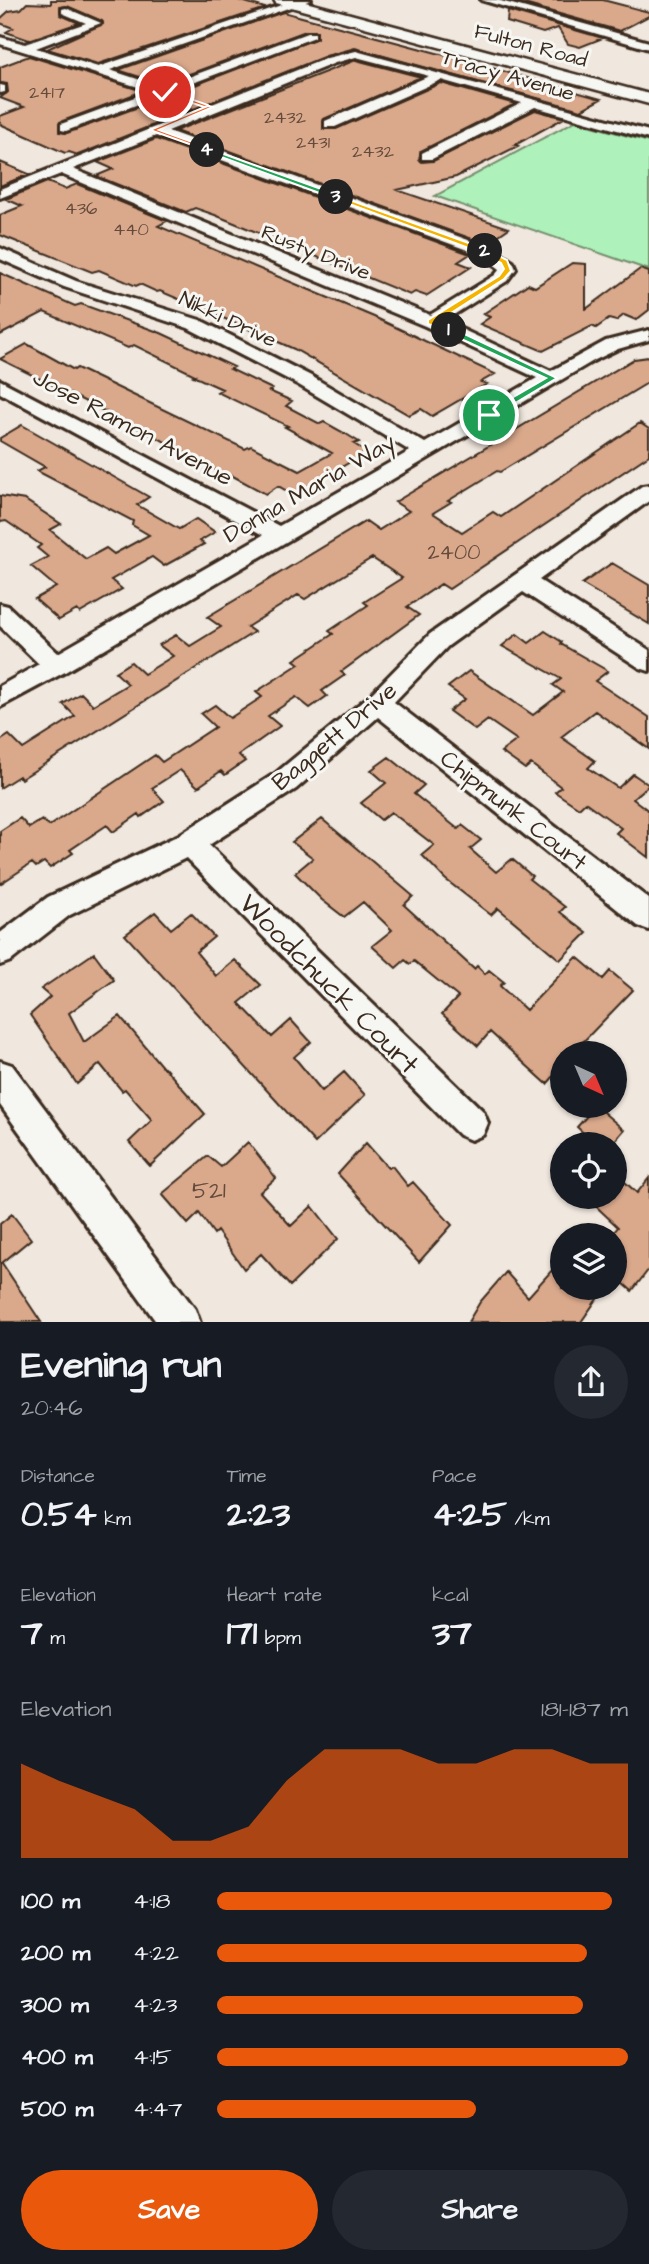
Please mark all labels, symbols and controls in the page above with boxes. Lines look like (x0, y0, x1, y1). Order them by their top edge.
street label: Fulton Road (471, 16, 591, 75)
street label: Tracy Avenue (438, 43, 578, 110)
pin (135, 62, 195, 122)
icon: check (146, 73, 184, 111)
house number: 2417 (29, 80, 65, 105)
house number: 2432 (264, 105, 307, 130)
house number: 2431 (296, 130, 330, 155)
pin: 4 (190, 132, 224, 168)
text: 4 (200, 136, 213, 163)
house number: 2432 (352, 139, 395, 164)
pin: 3 (318, 180, 354, 214)
text: 3 (331, 183, 340, 210)
house number: 436 (65, 196, 97, 221)
house number: 440 (113, 217, 149, 242)
street label: Rusty Drive (256, 217, 375, 289)
pin: 2 (468, 233, 503, 268)
text: 2 (479, 237, 490, 264)
street label: Nikki Drive (174, 284, 281, 355)
pin: 1 (432, 312, 466, 348)
text: 1 (447, 316, 450, 343)
street label: Jose Ramon Avenue (27, 361, 238, 495)
pin (459, 385, 519, 445)
icon: arrive (470, 396, 508, 434)
street label: Donna Maria Way (217, 426, 402, 553)
house number: 2400 (428, 538, 480, 567)
street label: Baggett Drive (265, 674, 405, 800)
street label: Chipmunk Court (433, 742, 594, 879)
street label: Woodchuck Court (230, 885, 428, 1083)
north arrow (550, 1041, 626, 1118)
map controls (550, 1041, 627, 1300)
button: locate (550, 1132, 627, 1209)
house number: 521 (192, 1174, 226, 1208)
button: layers (550, 1223, 627, 1300)
text: Evening run (21, 1340, 222, 1392)
button: share (554, 1345, 628, 1419)
text: 20:46 (21, 1392, 83, 1424)
text: Distance (21, 1463, 95, 1490)
text: Time (227, 1463, 266, 1490)
text: Pace (432, 1463, 476, 1490)
text: 0.54 (21, 1490, 97, 1539)
text: 2:23 (227, 1490, 290, 1539)
text: 4:25 (432, 1490, 507, 1539)
text: km (97, 1506, 131, 1533)
text: /km (507, 1506, 550, 1533)
text: Elevation (21, 1582, 96, 1609)
text: Heart rate (227, 1582, 322, 1609)
text: kcal (432, 1582, 469, 1609)
text: 7 (21, 1609, 43, 1658)
text: 171 (227, 1609, 257, 1658)
text: 37 (432, 1609, 472, 1658)
text: m (43, 1625, 65, 1652)
text: bpm (257, 1625, 301, 1652)
text: Elevation (21, 1693, 112, 1725)
text: 181–187 m (541, 1693, 628, 1725)
text: 100 m (21, 1885, 80, 1917)
text: 4:18 (133, 1885, 170, 1917)
text: 200 m (21, 1937, 90, 1969)
text: 4:22 (133, 1937, 179, 1969)
text: 300 m (21, 1989, 89, 2021)
text: 4:23 (133, 1989, 177, 2021)
text: 400 m (21, 2041, 93, 2073)
text: 4:15 (133, 2041, 172, 2073)
text: 500 m (21, 2093, 93, 2125)
text: 4:47 (133, 2093, 182, 2125)
button: Save (21, 2170, 318, 2250)
button: Share (332, 2170, 628, 2250)

